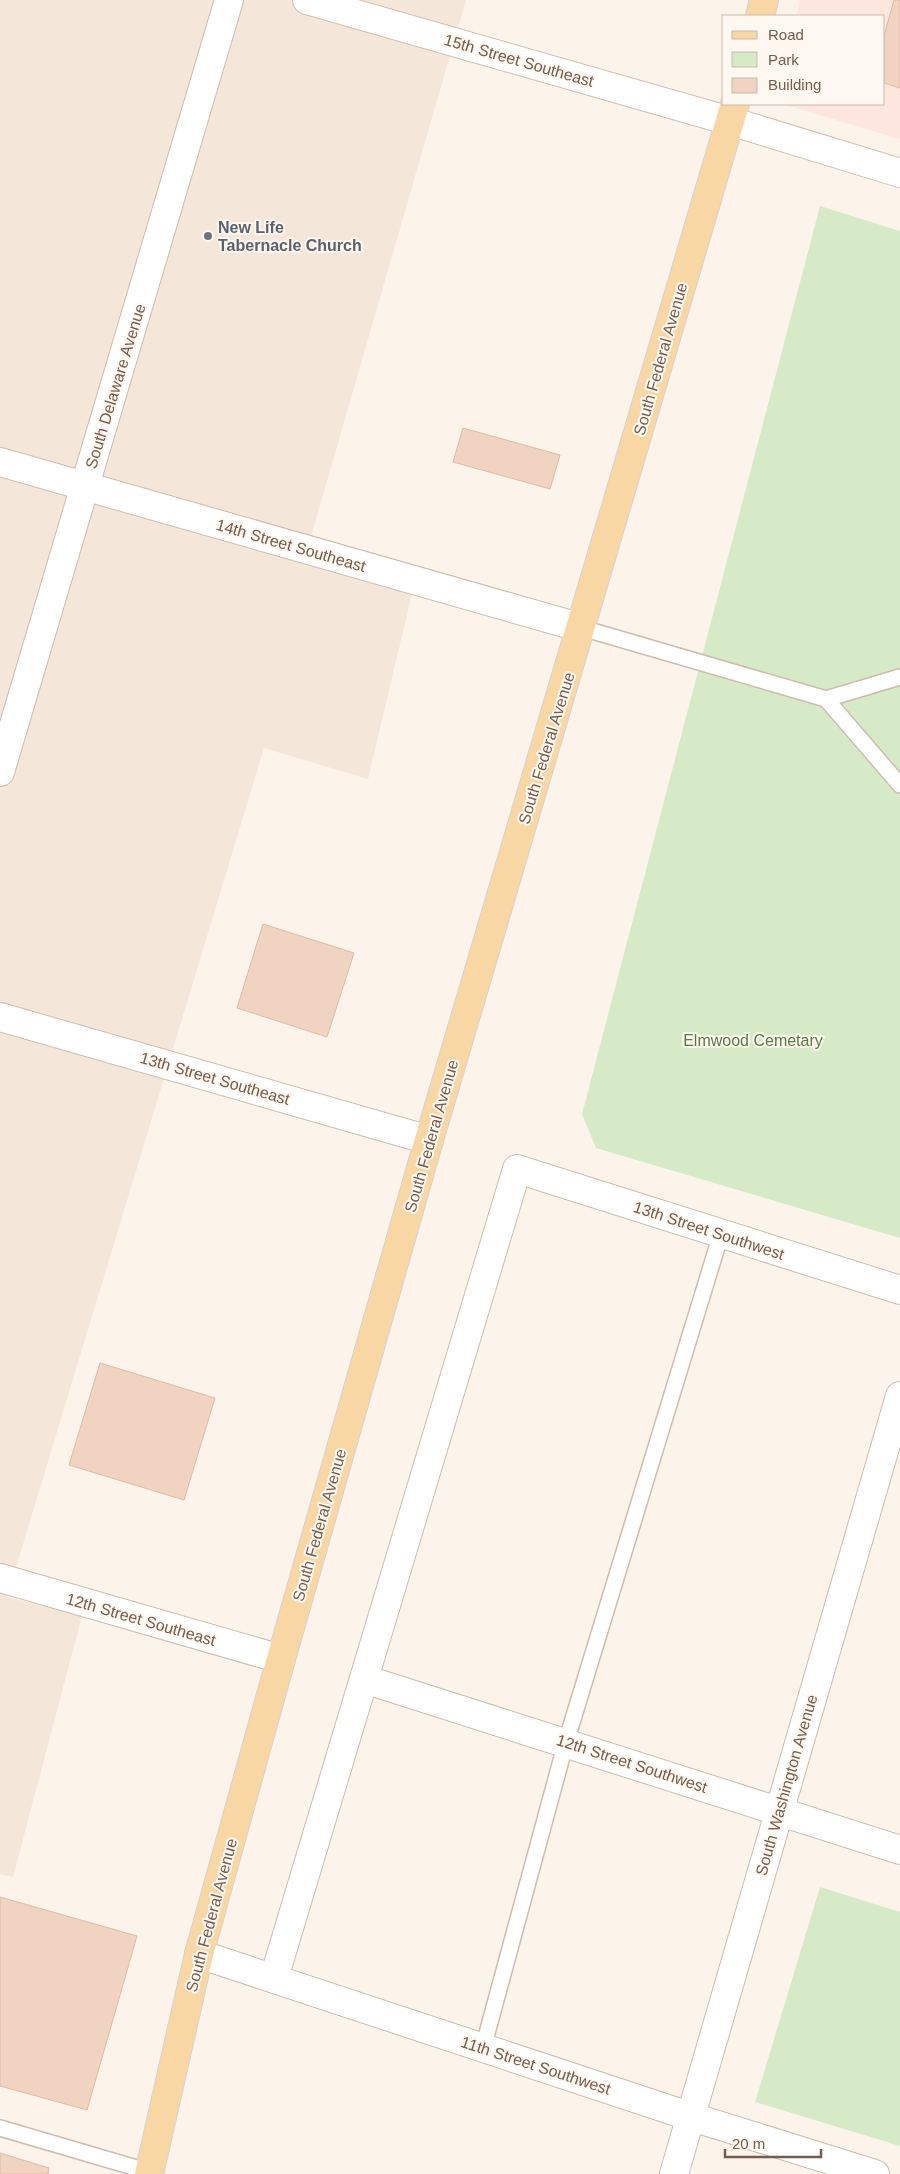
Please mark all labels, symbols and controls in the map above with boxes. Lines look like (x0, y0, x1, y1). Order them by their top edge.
legend (722, 15, 885, 105)
text: Road (768, 26, 804, 43)
street label: 15th Street Southeast (442, 31, 596, 90)
text: Park (768, 51, 799, 68)
text: Building (768, 76, 821, 93)
place label: New Life Tabernacle Church (218, 219, 362, 254)
marker: New Life Tabernacle Church (202, 230, 214, 242)
street label: South Federal Avenue (631, 281, 690, 437)
street label: South Delaware Avenue (82, 302, 149, 471)
street label: 14th Street Southeast (214, 516, 368, 575)
street label: South Federal Avenue (515, 670, 578, 826)
park label: Elmwood Cemetary (683, 1032, 823, 1049)
street label: 13th Street Southeast (138, 1049, 292, 1108)
street label: South Federal Avenue (402, 1058, 461, 1214)
street label: 13th Street Southwest (631, 1198, 787, 1263)
street label: South Federal Avenue (290, 1447, 349, 1603)
street label: 12th Street Southeast (64, 1590, 218, 1649)
street label: South Washington Avenue (752, 1692, 821, 1878)
street label: 12th Street Southwest (554, 1731, 710, 1796)
street label: South Federal Avenue (183, 1837, 240, 1994)
street label: 11th Street Southwest (459, 2033, 613, 2098)
scale bar (725, 2126, 821, 2158)
text: 20 m (732, 2135, 765, 2152)

